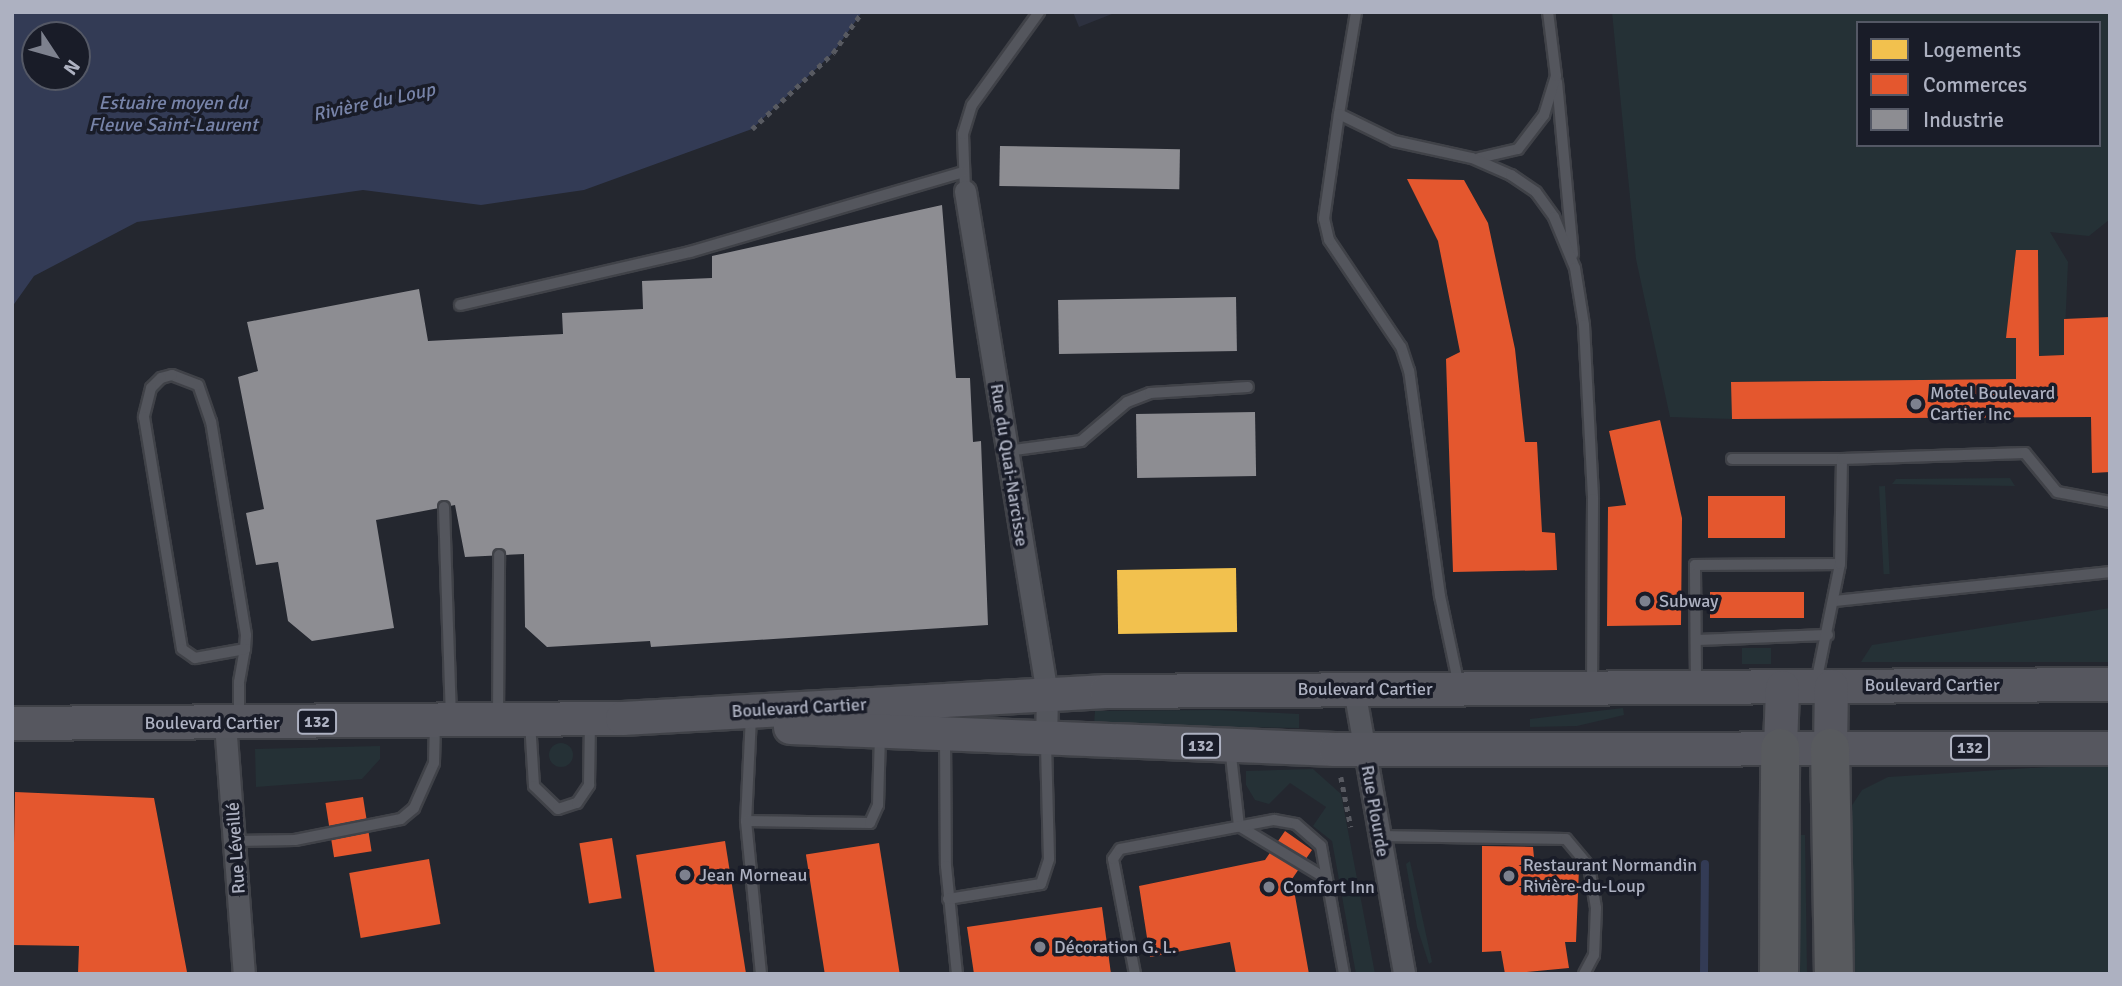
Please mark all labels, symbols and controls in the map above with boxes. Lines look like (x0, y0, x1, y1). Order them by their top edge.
north arrow (21, 21, 91, 91)
legend (1856, 21, 2101, 147)
text: Logements (1923, 37, 2021, 63)
text: N (58, 55, 85, 80)
text: Commerces (1923, 72, 2027, 98)
water label: Rivière du Loup (311, 79, 437, 127)
water label: Estuaire moyen du Fleuve Saint-Laurent (88, 93, 258, 137)
text: Industrie (1923, 107, 2004, 133)
street label: Rue du Quai-Narcisse (985, 382, 1033, 548)
place label: Motel Boulevard Cartier Inc (1930, 383, 2055, 426)
marker: Motel Boulevard Cartier Inc (1908, 396, 1924, 412)
place label: Subway (1659, 590, 1718, 612)
marker: Subway (1637, 593, 1653, 609)
street label: Boulevard Cartier (1864, 674, 2000, 696)
street label: Boulevard Cartier (1297, 678, 1433, 700)
street label: Boulevard Cartier (731, 694, 867, 722)
road number: 132 (296, 709, 338, 734)
street label: Boulevard Cartier (144, 712, 280, 734)
road number: 132 (1180, 734, 1222, 758)
road number: 132 (1949, 736, 1991, 761)
street label: Rue Plourde (1356, 763, 1394, 859)
street label: Rue Léveillé (222, 801, 250, 895)
place label: Restaurant Normandin Rivière-du-Loup (1523, 855, 1697, 898)
place label: Jean Morneau (699, 864, 807, 886)
marker: Jean Morneau (677, 867, 693, 883)
marker: Restaurant Normandin Rivière-du-Loup (1501, 868, 1517, 884)
place label: Comfort Inn (1283, 876, 1375, 898)
marker: Comfort Inn (1261, 879, 1277, 895)
place label: Décoration G. L. (1054, 936, 1177, 958)
marker: Décoration G. L. (1032, 939, 1048, 955)

